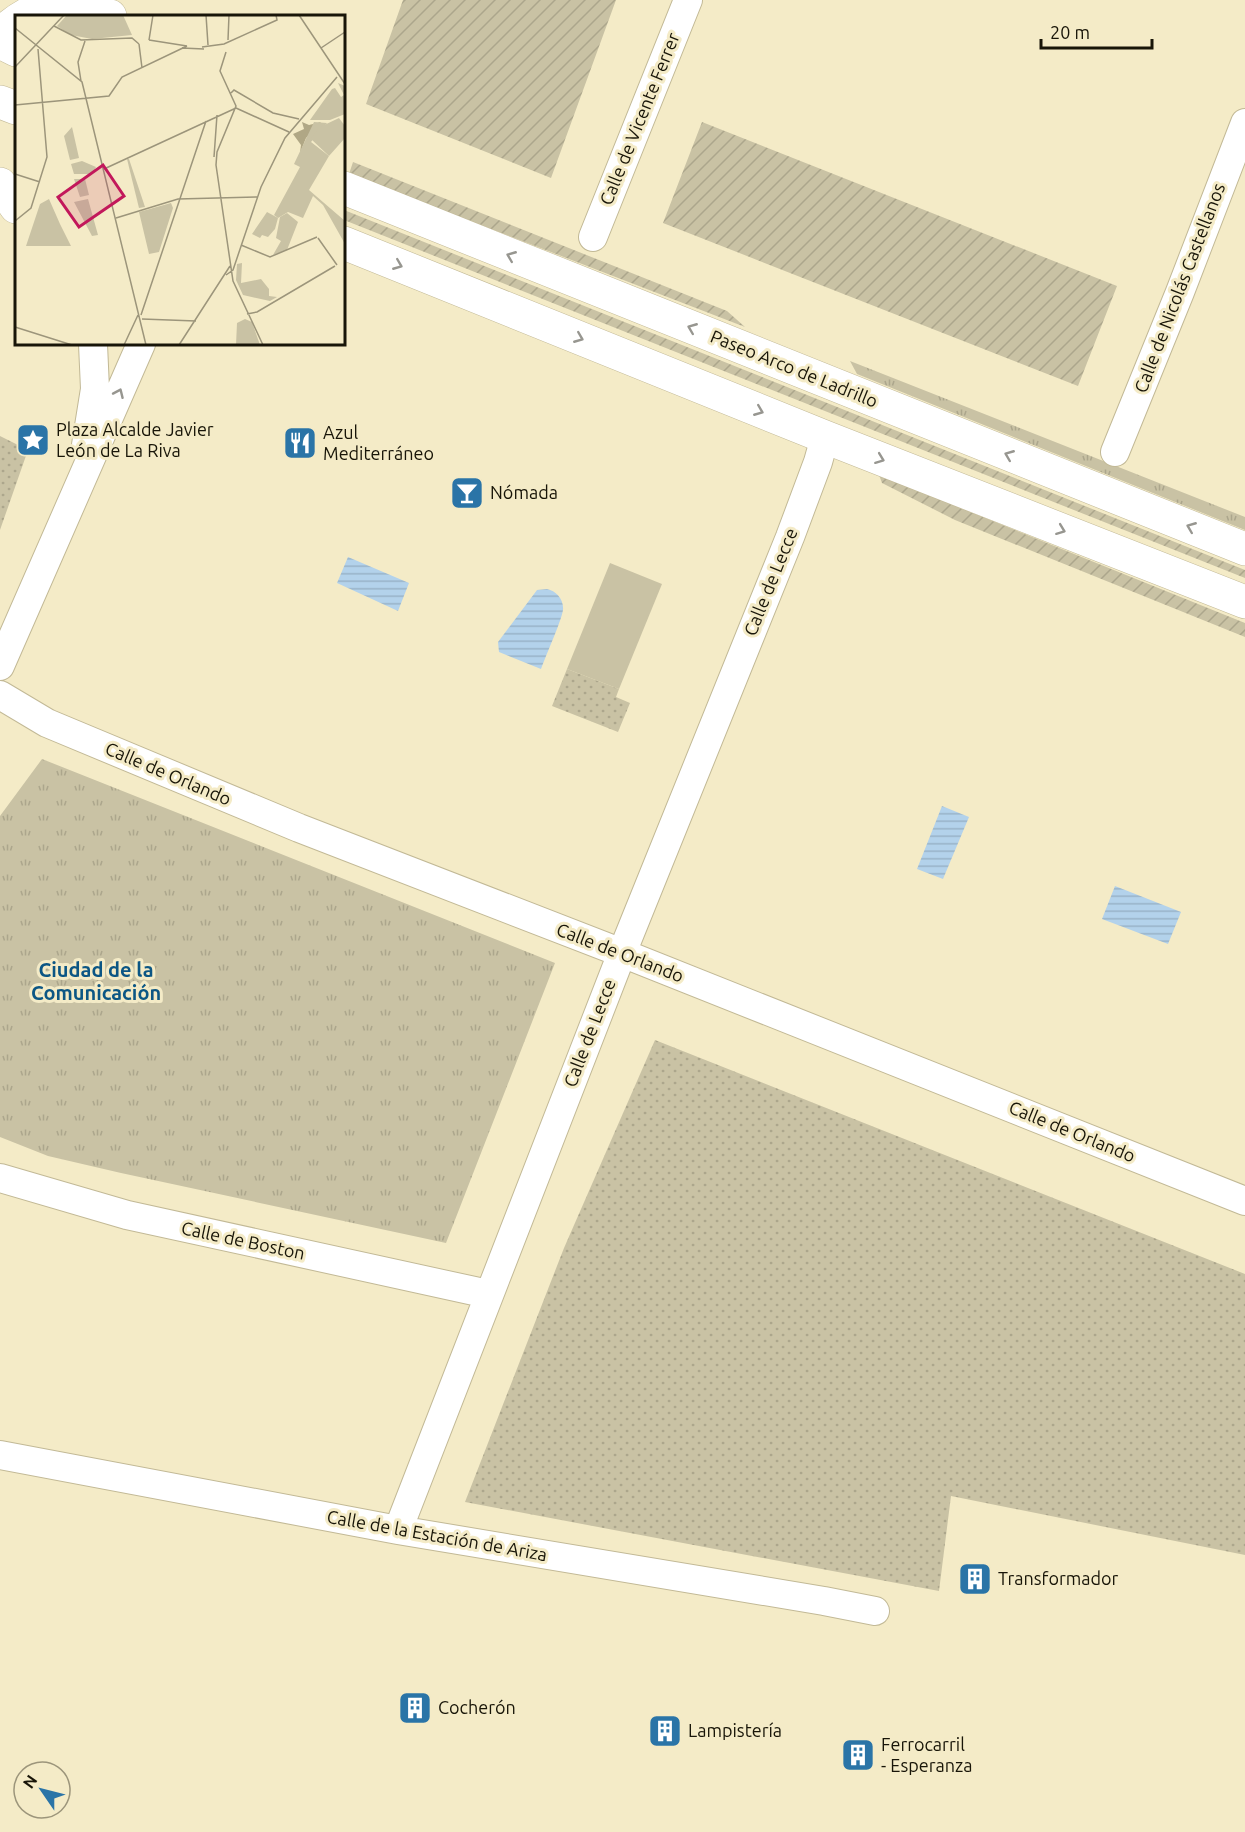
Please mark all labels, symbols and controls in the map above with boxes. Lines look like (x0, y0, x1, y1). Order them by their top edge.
scale bar (1041, 12, 1152, 50)
inset map (15, 15, 345, 345)
text: 20 m (1050, 22, 1090, 42)
street label: Calle de Vicente Ferrer (595, 29, 683, 208)
street label: Calle de Nicolás Castellanos (1130, 180, 1228, 395)
one-way arrow (506, 250, 517, 263)
one-way arrow (392, 258, 403, 270)
one-way arrow (687, 323, 698, 335)
street label: Paseo Arco de Ladrillo (708, 325, 881, 411)
one-way arrow (572, 331, 583, 343)
one-way arrow (112, 389, 124, 400)
one-way arrow (753, 404, 764, 416)
place label: Plaza Alcalde Javier León de La Riva (56, 419, 214, 460)
place icon: Plaza Alcalde Javier León de La Riva (15, 422, 51, 458)
place label: Azul Mediterráneo (323, 422, 434, 463)
restaurant icon: Azul Mediterráneo (282, 425, 318, 461)
one-way arrow (1005, 450, 1016, 462)
one-way arrow (874, 451, 884, 464)
bar icon: Nómada (449, 475, 485, 511)
place label: Nómada (490, 482, 558, 502)
one-way arrow (1186, 522, 1197, 534)
one-way arrow (1055, 523, 1066, 535)
street label: Calle de Lecce (739, 525, 801, 638)
street label: Calle de Orlando (103, 738, 234, 809)
street label: Calle de Orlando (554, 919, 687, 986)
district label: Ciudad de la Comunicación (31, 958, 161, 1004)
street label: Calle de Lecce (559, 976, 619, 1089)
street label: Calle de Orlando (1006, 1097, 1138, 1166)
street label: Calle de Boston (180, 1217, 307, 1263)
street label: Calle de la Estación de Ariza (325, 1506, 549, 1564)
building icon: Transformador (957, 1561, 993, 1597)
place label: Transformador (998, 1568, 1119, 1588)
building icon: Cocherón (397, 1690, 433, 1726)
place label: Cocherón (438, 1697, 516, 1717)
building icon: Lampistería (647, 1713, 683, 1749)
place label: Lampistería (688, 1720, 782, 1740)
place label: Ferrocarril - Esperanza (881, 1734, 973, 1775)
building icon: Ferrocarril - Esperanza (840, 1737, 876, 1773)
north arrow (12, 1760, 72, 1820)
text: N (19, 1771, 41, 1791)

